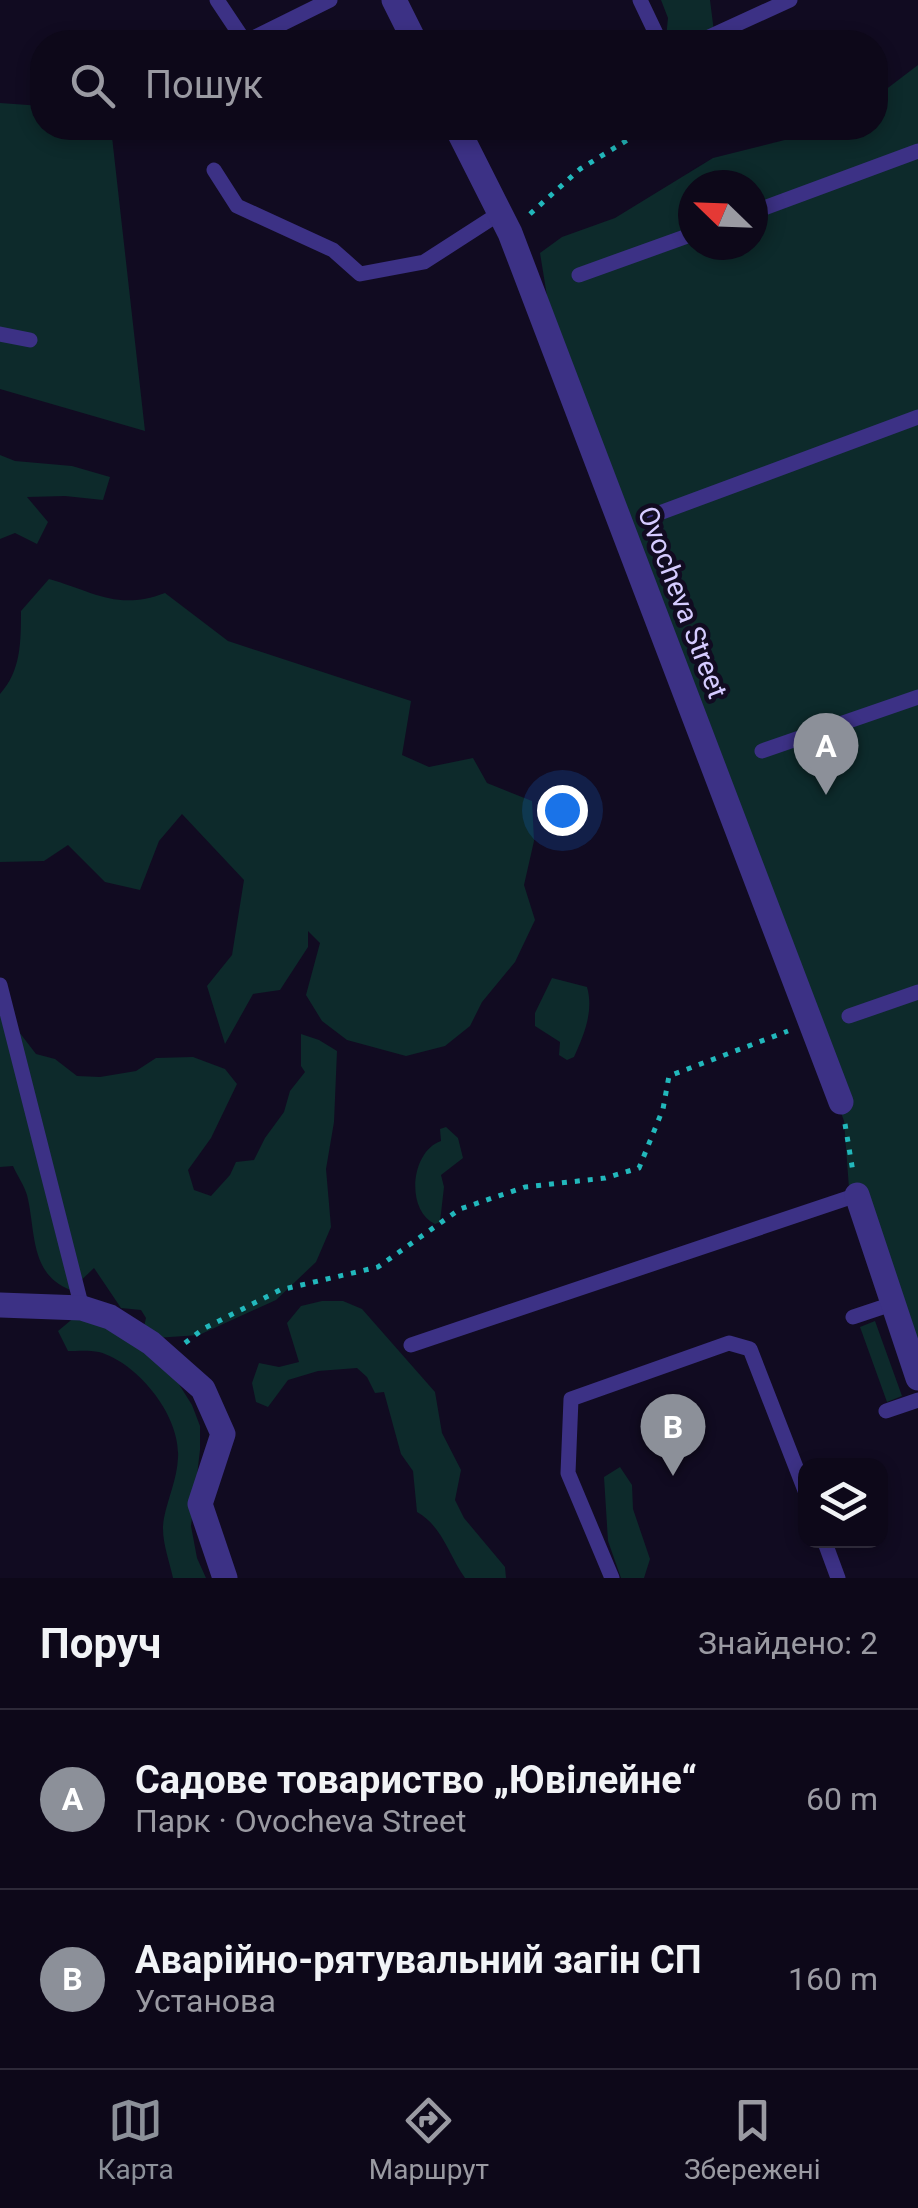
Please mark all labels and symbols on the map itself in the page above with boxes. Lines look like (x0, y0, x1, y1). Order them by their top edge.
north arrow (678, 170, 768, 260)
street label: Ovocheva Street (631, 502, 734, 703)
pin: A (794, 712, 858, 795)
your location (537, 785, 588, 836)
pin: B (640, 1394, 706, 1476)

